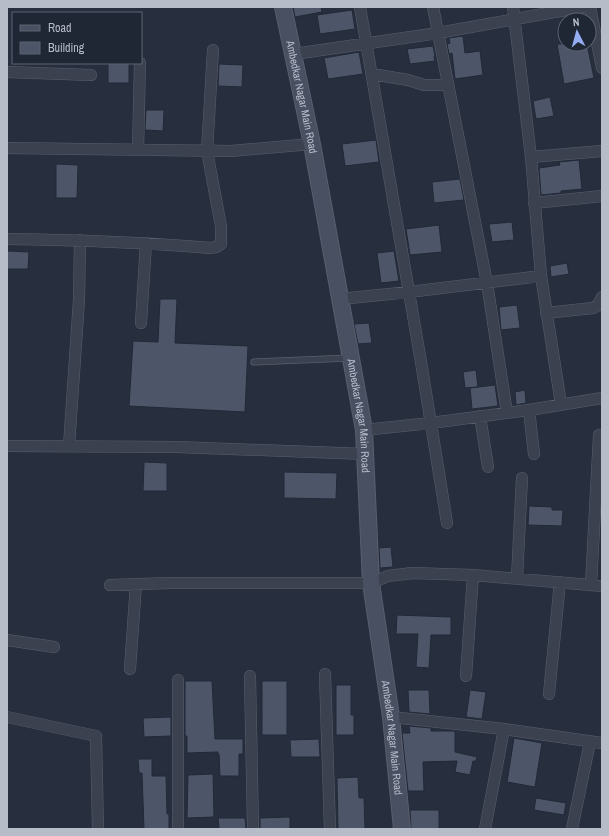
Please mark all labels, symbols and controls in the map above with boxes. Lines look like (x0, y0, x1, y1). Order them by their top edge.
legend (12, 12, 142, 64)
north arrow (557, 12, 597, 52)
text: N (572, 15, 580, 29)
text: Road (48, 20, 72, 36)
street label: Ambedkar Nagar Main Road (283, 38, 321, 155)
text: Building (48, 40, 85, 56)
street label: Ambedkar Nagar Main Road (344, 357, 373, 473)
street label: Ambedkar Nagar Main Road (378, 678, 406, 795)

